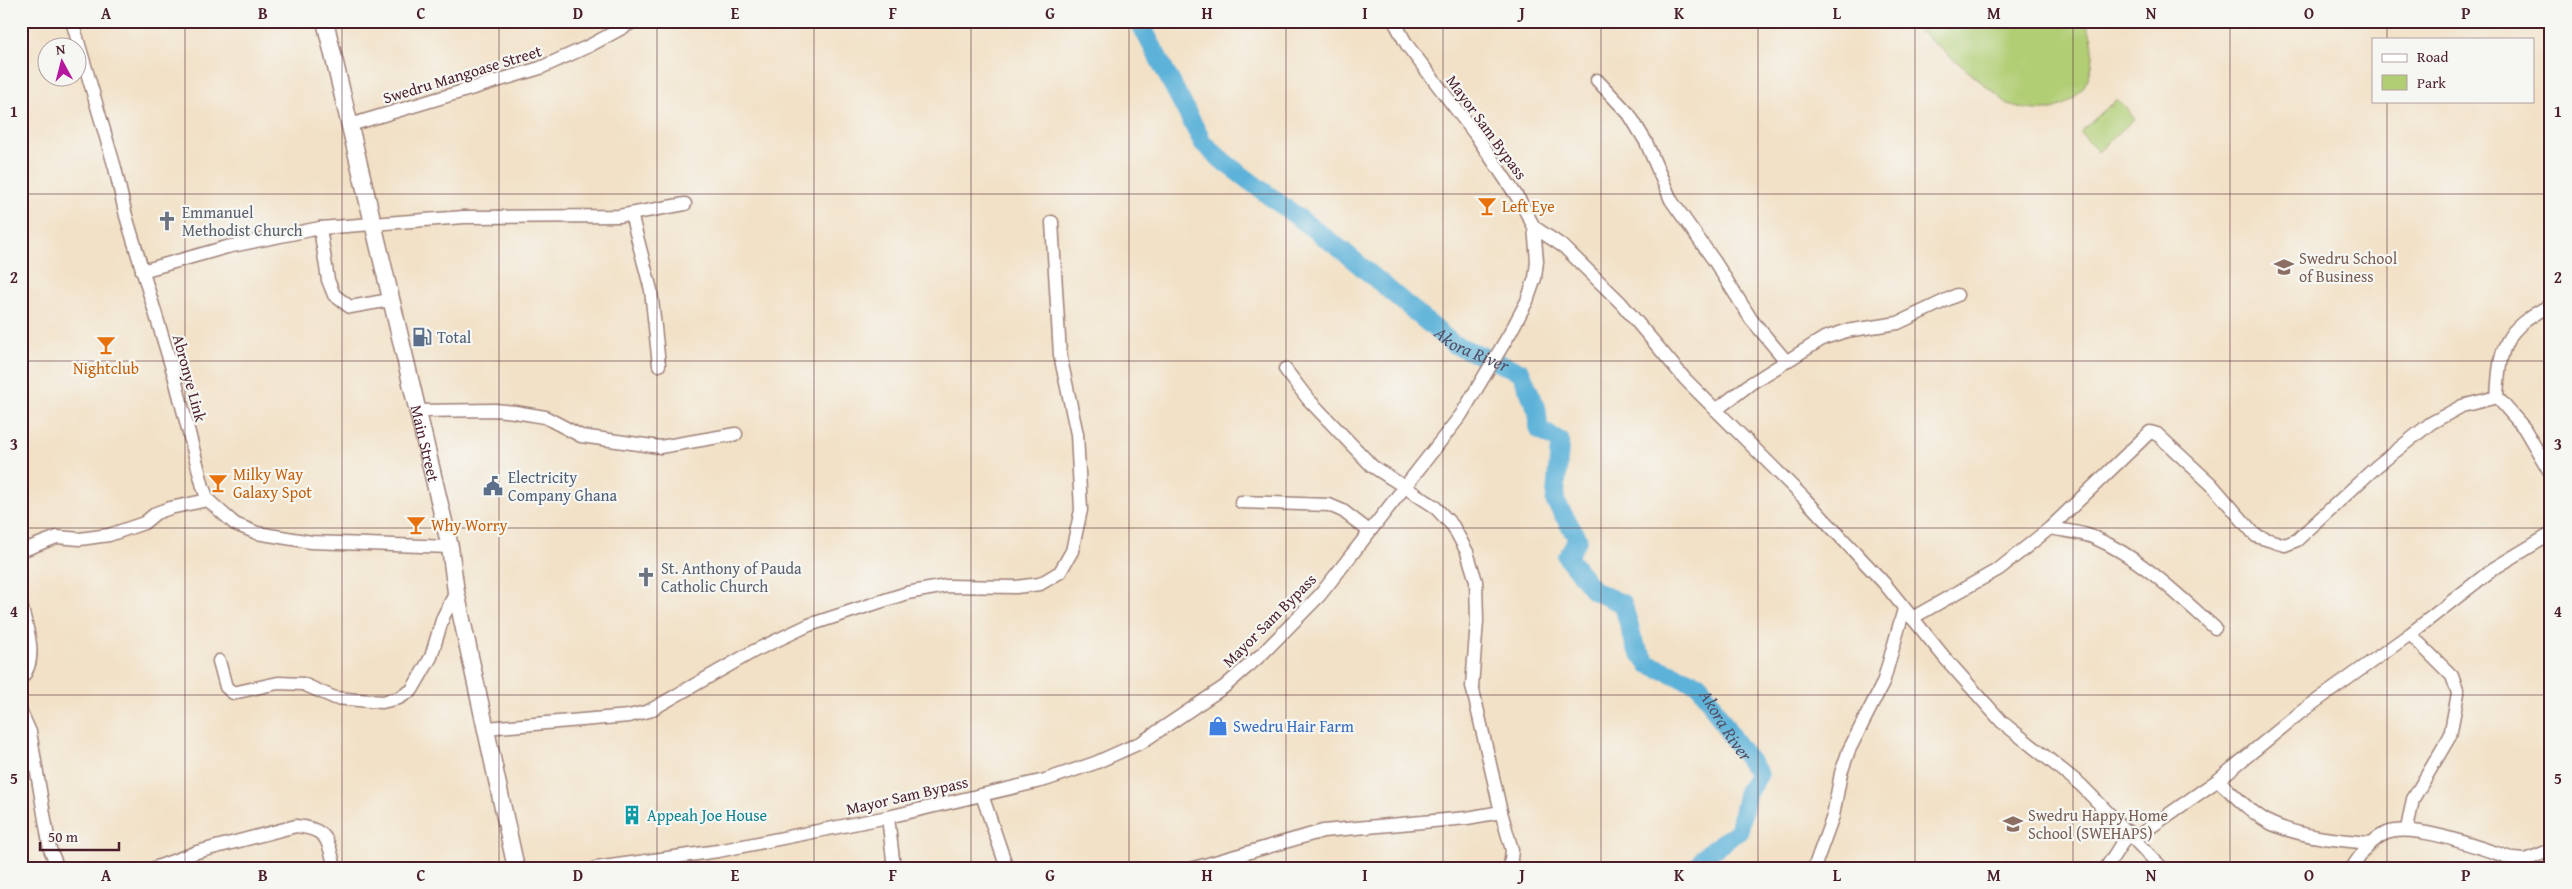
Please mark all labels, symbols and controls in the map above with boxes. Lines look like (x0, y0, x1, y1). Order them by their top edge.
text: A (101, 1, 112, 25)
text: B (258, 1, 268, 25)
text: C (416, 1, 426, 25)
text: D (573, 1, 583, 25)
text: E (731, 1, 740, 25)
text: F (889, 1, 897, 25)
text: G (1045, 1, 1055, 25)
text: H (1201, 1, 1213, 25)
text: I (1362, 1, 1368, 25)
text: J (1516, 1, 1525, 25)
text: K (1674, 1, 1685, 25)
text: L (1833, 1, 1842, 25)
text: M (1987, 1, 2001, 25)
text: N (2146, 1, 2157, 25)
text: O (2304, 1, 2314, 25)
text: P (2461, 1, 2471, 25)
north arrow (38, 38, 88, 88)
street label: Swedru Mangoase Street (380, 38, 545, 110)
legend (2372, 38, 2534, 102)
text: N (55, 39, 67, 60)
text: Road (2417, 46, 2448, 67)
street label: Mayor Sam Bypass (1441, 70, 1533, 184)
text: Park (2417, 72, 2446, 93)
text: 1 (10, 99, 18, 123)
text: 1 (2554, 99, 2562, 123)
place label: Left Eye (1502, 194, 1555, 218)
bar icon: Left Eye (1476, 195, 1498, 217)
place label: Emmanuel Methodist Church (182, 200, 303, 242)
church icon: Emmanuel Methodist Church (156, 210, 178, 232)
place label: Swedru School of Business (2299, 246, 2398, 288)
school or university icon: Swedru School of Business (2273, 256, 2295, 278)
text: 2 (10, 265, 18, 289)
text: 2 (2554, 265, 2562, 289)
water label: Akora River (1428, 319, 1515, 379)
place label: Total (437, 325, 472, 349)
fuel station icon: Total (411, 326, 433, 348)
street label: Abronye Link (167, 332, 213, 425)
bar icon: Nightclub (95, 334, 117, 356)
place label: Nightclub (73, 356, 139, 380)
street label: Main Street (405, 402, 446, 484)
text: 3 (10, 432, 18, 456)
text: 3 (2554, 432, 2562, 456)
place label: Milky Way Galaxy Spot (233, 462, 312, 504)
place label: Electricity Company Ghana (508, 465, 618, 507)
bar icon: Milky Way Galaxy Spot (207, 472, 229, 494)
public building icon: Electricity Company Ghana (482, 475, 504, 497)
place label: Why Worry (431, 513, 507, 537)
bar icon: Why Worry (405, 514, 427, 536)
place label: St. Anthony of Pauda Catholic Church (661, 556, 802, 598)
church icon: St. Anthony of Pauda Catholic Church (635, 566, 657, 588)
street label: Mayor Sam Bypass (1216, 567, 1322, 673)
text: 4 (10, 599, 18, 623)
text: 4 (2554, 599, 2562, 623)
water label: Akora River (1692, 683, 1760, 768)
place label: Swedru Hair Farm (1233, 714, 1354, 738)
shop icon: Swedru Hair Farm (1207, 715, 1229, 737)
text: 5 (10, 766, 18, 790)
text: 5 (2554, 766, 2562, 790)
street label: Mayor Sam Bypass (844, 769, 970, 821)
place label: Appeah Joe House (647, 803, 767, 827)
place label: Swedru Happy Home School (SWEHAPS) (2028, 803, 2168, 845)
building icon: Appeah Joe House (621, 804, 643, 826)
school or university icon: Swedru Happy Home School (SWEHAPS) (2002, 813, 2024, 835)
scale bar (40, 819, 119, 851)
text: 50 m (48, 826, 79, 847)
text: A (101, 863, 112, 887)
text: B (258, 863, 268, 887)
text: C (416, 863, 426, 887)
text: D (573, 863, 583, 887)
text: E (731, 863, 740, 887)
text: F (889, 863, 897, 887)
text: G (1045, 863, 1055, 887)
text: H (1201, 863, 1213, 887)
text: I (1362, 863, 1368, 887)
text: J (1516, 863, 1525, 887)
text: K (1674, 863, 1685, 887)
text: L (1833, 863, 1842, 887)
text: M (1987, 863, 2001, 887)
text: N (2146, 863, 2157, 887)
text: O (2304, 863, 2314, 887)
text: P (2461, 863, 2471, 887)

